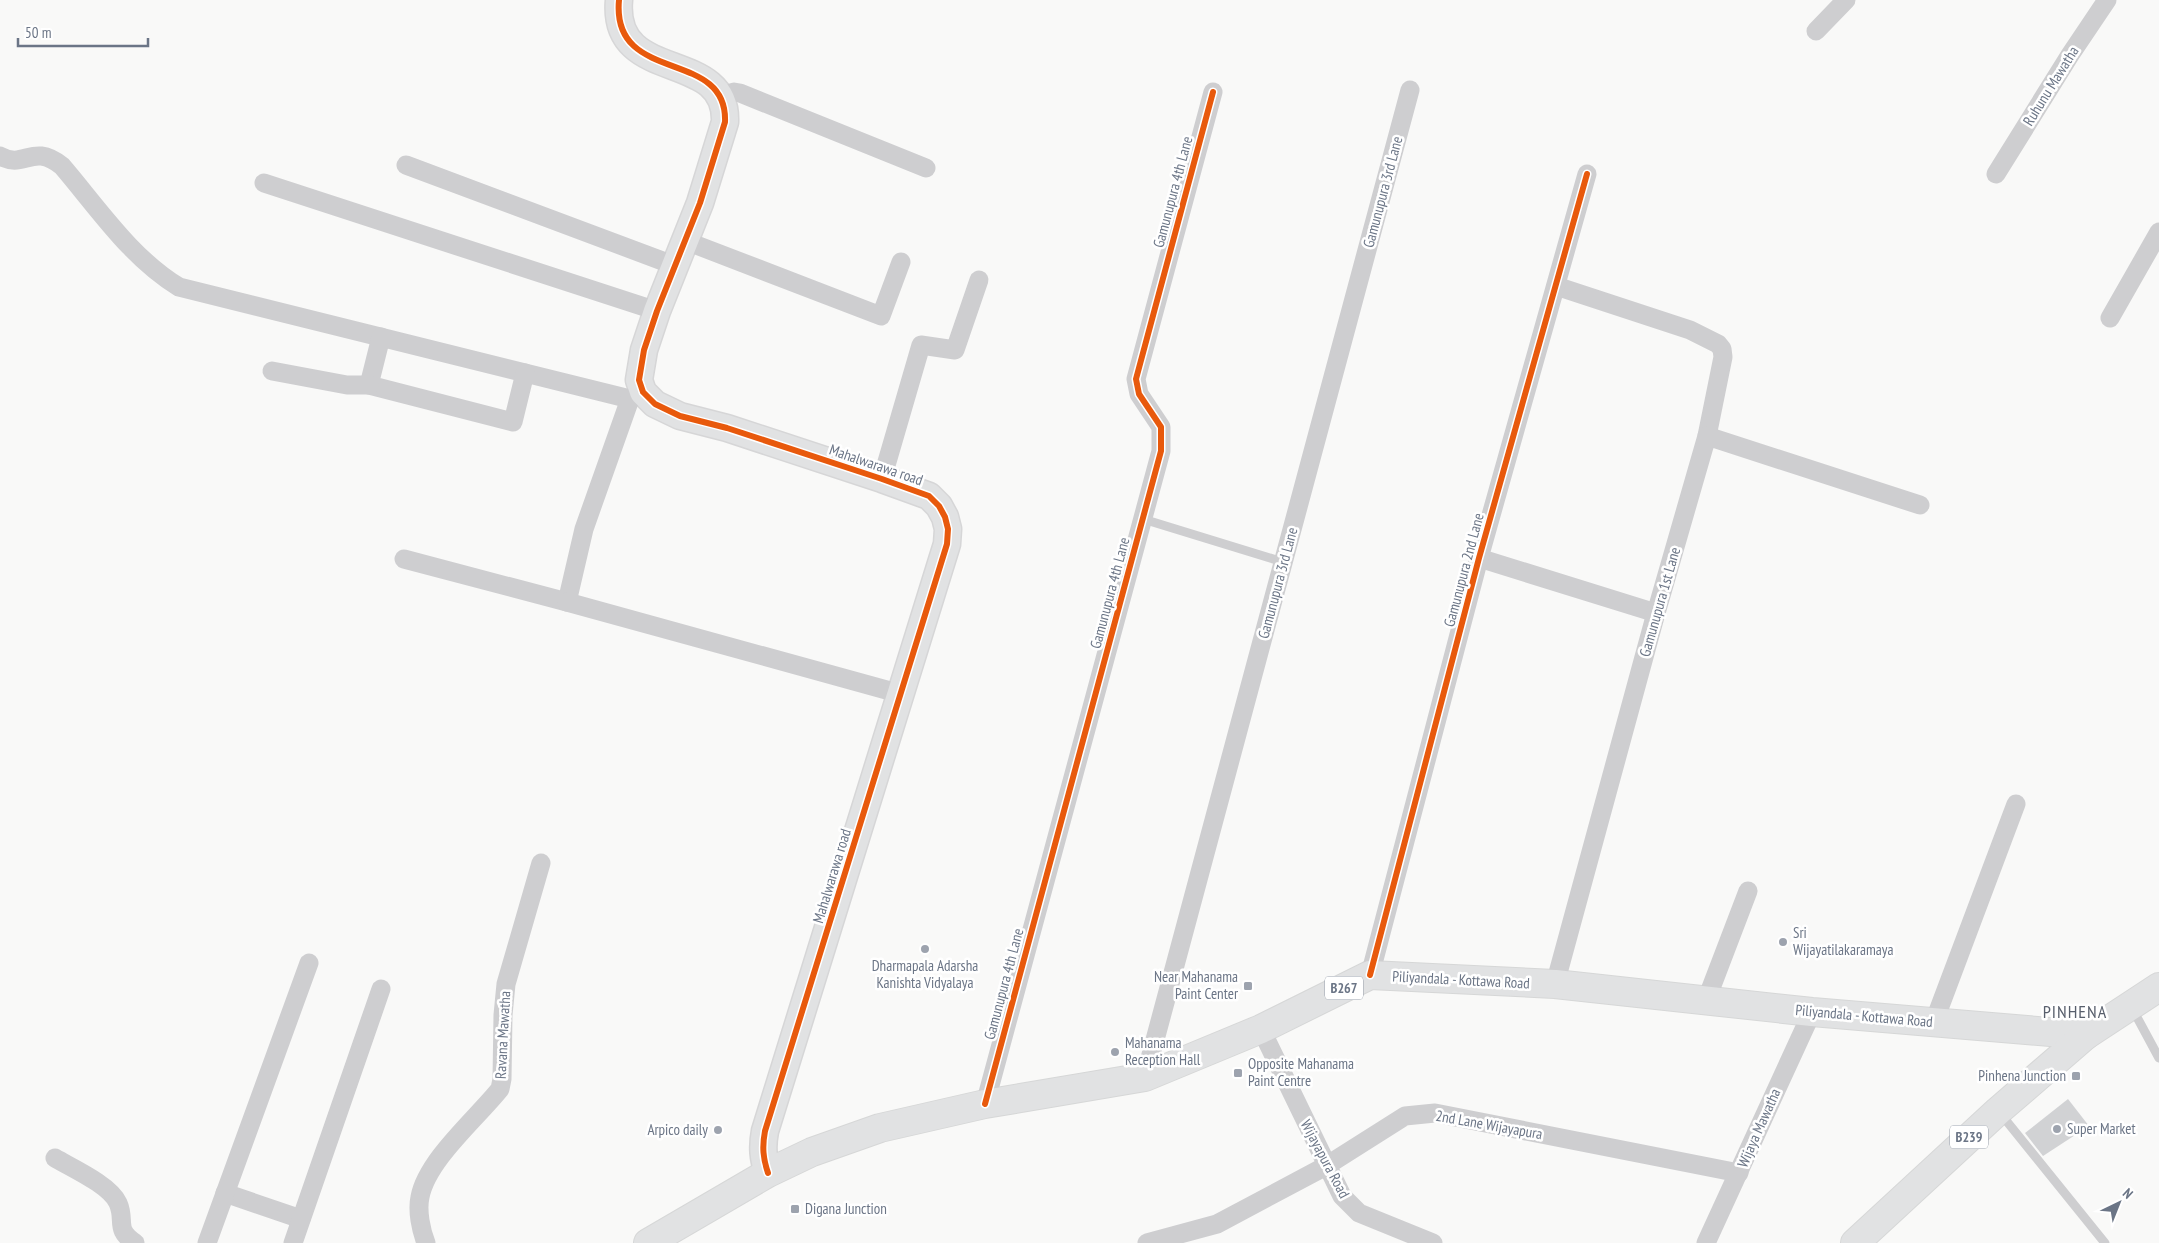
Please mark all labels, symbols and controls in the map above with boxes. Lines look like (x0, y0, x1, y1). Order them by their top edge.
scale bar (18, 15, 148, 47)
text: 50 m (25, 23, 51, 42)
street label: Ruhunu Mawatha (2019, 42, 2083, 129)
street label: Gamunupura 4th Lane (1149, 134, 1197, 250)
street label: Gamunupura 3rd Lane (1359, 134, 1406, 250)
street label: Mahalwarawa road (827, 440, 925, 489)
street label: Gamunupura 2nd Lane (1439, 511, 1488, 629)
street label: Gamunupura 3rd Lane (1254, 525, 1301, 641)
street label: Gamunupura 4th Lane (1086, 535, 1134, 651)
street label: Gamunupura 1st Lane (1635, 545, 1684, 659)
street label: Mahalwarawa road (808, 826, 855, 925)
place label: Sri Wijayatilakaramaya (1793, 923, 1893, 959)
street label: Gamunupura 4th Lane (980, 926, 1028, 1042)
marker: Sri Wijayatilakaramaya (1777, 936, 1789, 948)
marker: Dharmapala Adarsha Kanishta Vidyalaya (919, 943, 931, 955)
place label: Dharmapala Adarsha Kanishta Vidyalaya (872, 956, 978, 992)
street label: Piliyandala - Kottawa Road (1392, 966, 1530, 993)
place label: Near Mahanama Paint Center (1154, 967, 1239, 1003)
road number: B267 (1325, 976, 1363, 1000)
marker: Near Mahanama Paint Center (1242, 980, 1254, 992)
street label: Ravana Mawatha (491, 991, 514, 1079)
street label: Piliyandala - Kottawa Road (1795, 1000, 1933, 1031)
district label: PINHENA (2043, 1000, 2107, 1023)
place label: Mahanama Reception Hall (1125, 1033, 1201, 1069)
marker: Mahanama Reception Hall (1109, 1046, 1121, 1058)
place label: Opposite Mahanama Paint Centre (1248, 1054, 1354, 1090)
place label: Pinhena Junction (1978, 1066, 2066, 1085)
marker: Opposite Mahanama Paint Centre (1232, 1067, 1244, 1079)
marker: Pinhena Junction (2070, 1070, 2082, 1082)
street label: Wijaya Mawatha (1733, 1085, 1784, 1170)
street label: 2nd Lane Wijayapura (1434, 1106, 1544, 1143)
street label: Wijayapura Road (1297, 1116, 1354, 1201)
place label: Super Market (2067, 1119, 2136, 1138)
place label: Arpico daily (647, 1120, 708, 1139)
marker: Super Market (2051, 1123, 2063, 1135)
marker: Arpico daily (712, 1124, 724, 1136)
road number: B239 (1950, 1126, 1988, 1148)
north arrow (2094, 1178, 2144, 1228)
text: N (2119, 1184, 2137, 1203)
place label: Digana Junction (805, 1199, 887, 1218)
marker: Digana Junction (789, 1203, 801, 1215)

